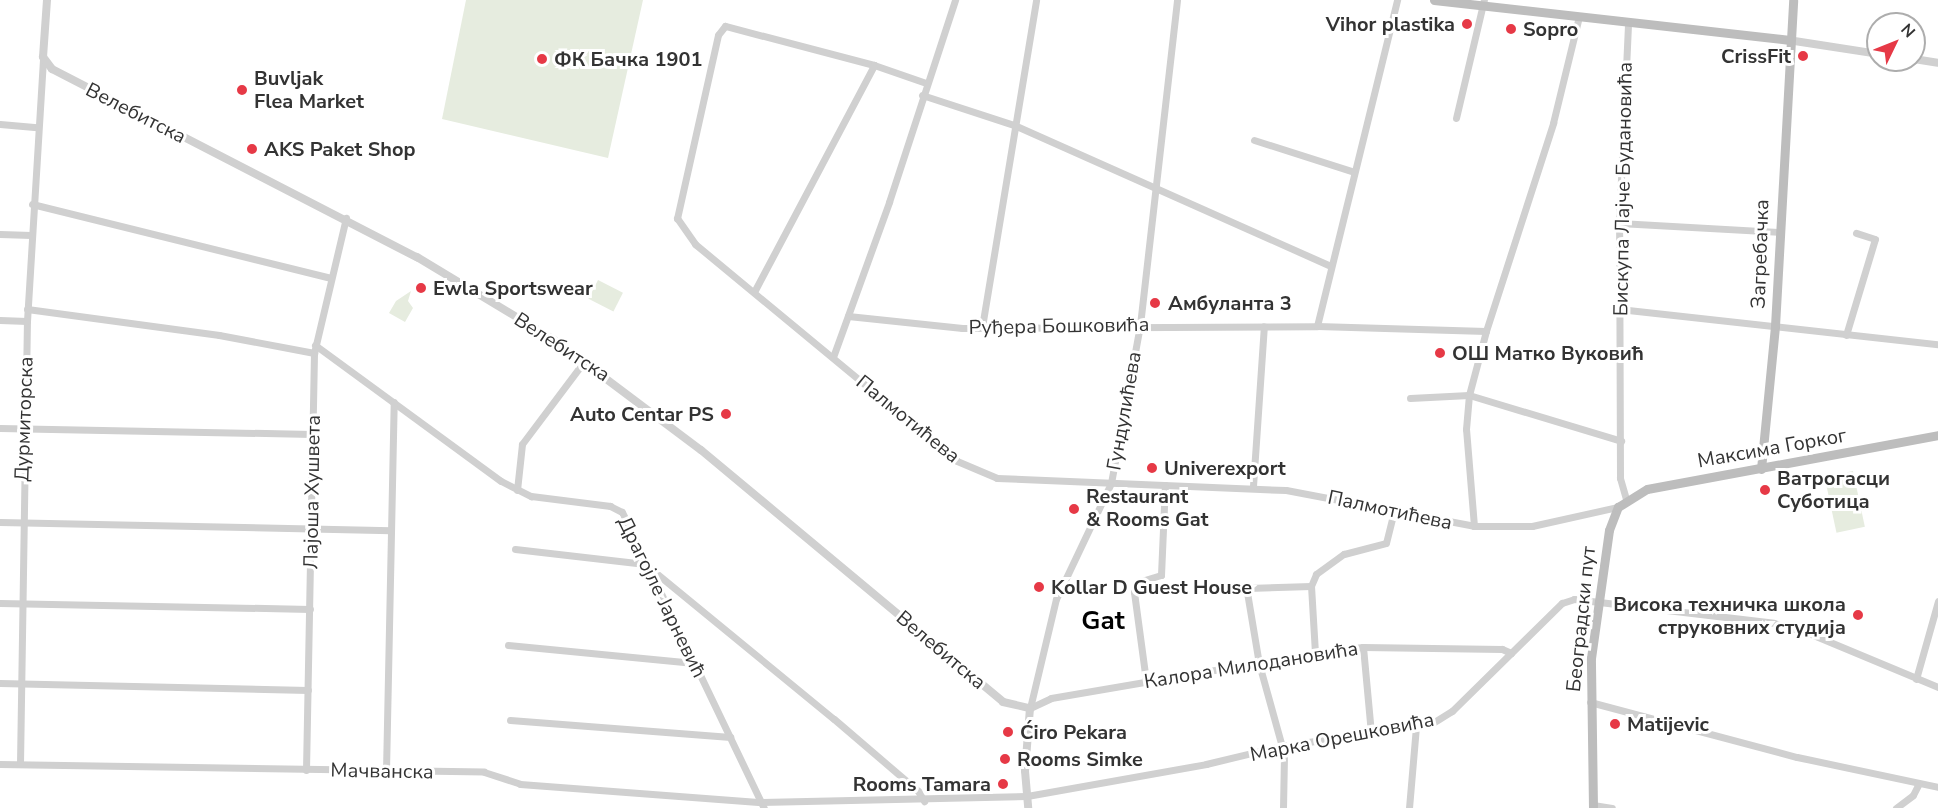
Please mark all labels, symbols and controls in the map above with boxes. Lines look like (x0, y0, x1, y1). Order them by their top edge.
place label: Vihor plastika (1326, 12, 1455, 36)
north arrow (1866, 12, 1926, 72)
marker: Vihor plastika (1460, 17, 1474, 31)
place label: Sopro (1523, 17, 1578, 41)
text: N (1896, 19, 1920, 43)
marker: Sopro (1504, 22, 1518, 36)
place label: CrissFit (1721, 44, 1791, 68)
place label: ФК Бачка 1901 (554, 47, 703, 71)
marker: CrissFit (1796, 49, 1810, 63)
marker: ФК Бачка 1901 (535, 52, 549, 66)
street label: Бискупа Лајче Будановића (1609, 62, 1637, 316)
place label: Buvljak Flea Market (254, 66, 364, 113)
street label: Велебитска (82, 78, 190, 148)
marker: Buvljak Flea Market (235, 83, 249, 97)
place label: AKS Paket Shop (264, 137, 415, 161)
marker: AKS Paket Shop (245, 142, 259, 156)
street label: Загребачка (1746, 199, 1774, 309)
place label: Ewla Sportswear (433, 276, 593, 300)
marker: Ewla Sportswear (414, 281, 428, 295)
place label: Амбуланта 3 (1168, 291, 1292, 315)
marker: Амбуланта 3 (1146, 294, 1164, 312)
street label: Велебитска (510, 307, 614, 387)
street label: Руђера Бошковића (968, 312, 1150, 340)
place label: ОШ Матко Вуковић (1452, 341, 1644, 365)
marker: ОШ Матко Вуковић (1433, 346, 1447, 360)
street label: Гундулићева (1102, 350, 1146, 472)
street label: Дурмиторска (10, 356, 38, 482)
street label: Палмотићева (851, 370, 965, 468)
place label: Auto Centar PS (570, 402, 714, 426)
marker: Auto Centar PS (719, 407, 733, 421)
street label: Лајоша Хушвета (299, 415, 325, 569)
street label: Максима Горког (1696, 423, 1848, 473)
place label: Univerexport (1164, 456, 1286, 480)
marker: Univerexport (1145, 461, 1159, 475)
place label: Ватрогасци Суботица (1777, 466, 1890, 513)
marker: Ватрогасци Суботица (1758, 483, 1772, 497)
place label: Restaurant & Rooms Gat (1086, 485, 1208, 532)
street label: Палмотићева (1326, 485, 1454, 535)
marker: Restaurant & Rooms Gat (1067, 502, 1081, 516)
street label: Драгојле Јарневић (613, 512, 711, 682)
street label: Београдски пут (1561, 545, 1601, 693)
place label: Kollar D Guest House (1051, 575, 1252, 599)
marker: Kollar D Guest House (1032, 580, 1046, 594)
place label: Висока техничка школа струковних студија (1613, 592, 1846, 639)
district label: Gat (1081, 605, 1125, 637)
street label: Велебитска (891, 606, 991, 694)
marker: Висока техничка школа струковних студија (1851, 608, 1865, 622)
street label: Калора Милодановића (1142, 636, 1360, 694)
street label: Марка Орешковића (1248, 707, 1436, 767)
place label: Matijevic (1627, 712, 1709, 736)
marker: Matijevic (1608, 717, 1622, 731)
place label: Ćiro Pekara (1020, 720, 1127, 744)
marker: Ćiro Pekara (1001, 725, 1015, 739)
place label: Rooms Simke (1017, 747, 1143, 771)
marker: Rooms Simke (998, 752, 1012, 766)
street label: Мачванска (330, 758, 434, 784)
place label: Rooms Tamara (853, 772, 991, 796)
marker: Rooms Tamara (996, 777, 1010, 791)

